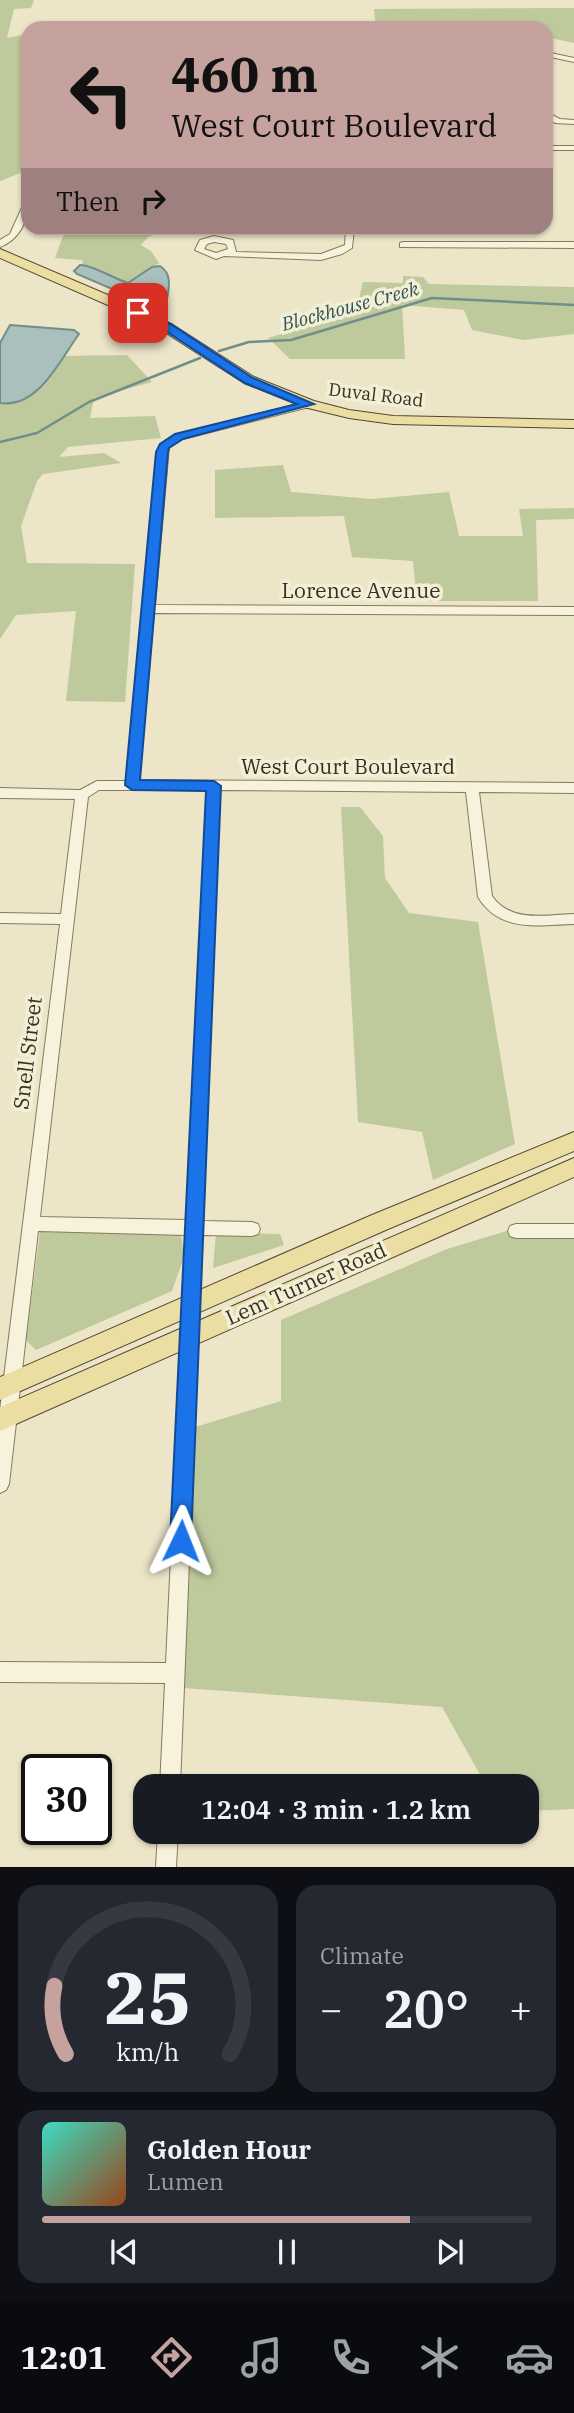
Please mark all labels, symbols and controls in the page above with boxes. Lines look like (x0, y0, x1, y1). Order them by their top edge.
text: 460 m (171, 42, 318, 105)
icon: left (56, 49, 147, 140)
text: West Court Boulevard (171, 104, 497, 146)
icon: right (134, 182, 172, 220)
text: Then (56, 184, 120, 218)
water label: Blockhouse Creek (278, 276, 422, 336)
pin (108, 283, 168, 343)
icon: arrive (119, 294, 157, 332)
street label: Duval Road (327, 377, 425, 412)
street label: Lorence Avenue (282, 576, 440, 604)
street label: West Court Boulevard (241, 752, 455, 780)
street label: Snell Street (6, 995, 48, 1111)
street label: Lem Turner Road (221, 1235, 391, 1331)
position arrow (144, 1504, 218, 1578)
speed limit sign: 30 (21, 1754, 112, 1845)
text: 12:04 · 3 min · 1.2 km (201, 1792, 471, 1826)
text: Climate (320, 1940, 404, 1970)
text: 25 (104, 1950, 192, 2045)
text: 20° (383, 1975, 469, 2042)
text: − (320, 1984, 343, 2033)
text: + (509, 1984, 532, 2033)
text: km/h (116, 2035, 180, 2068)
text: Golden Hour (147, 2132, 311, 2166)
text: Lumen (147, 2166, 224, 2196)
icon: previous (105, 2233, 143, 2271)
icon: pause (268, 2233, 306, 2271)
icon: next (431, 2233, 469, 2271)
icon: directions (147, 2333, 196, 2382)
icon: music (237, 2333, 286, 2382)
icon: phone (326, 2333, 375, 2382)
icon: climate (415, 2333, 464, 2382)
icon: car (505, 2333, 554, 2382)
text: 12:01 (20, 2336, 107, 2378)

